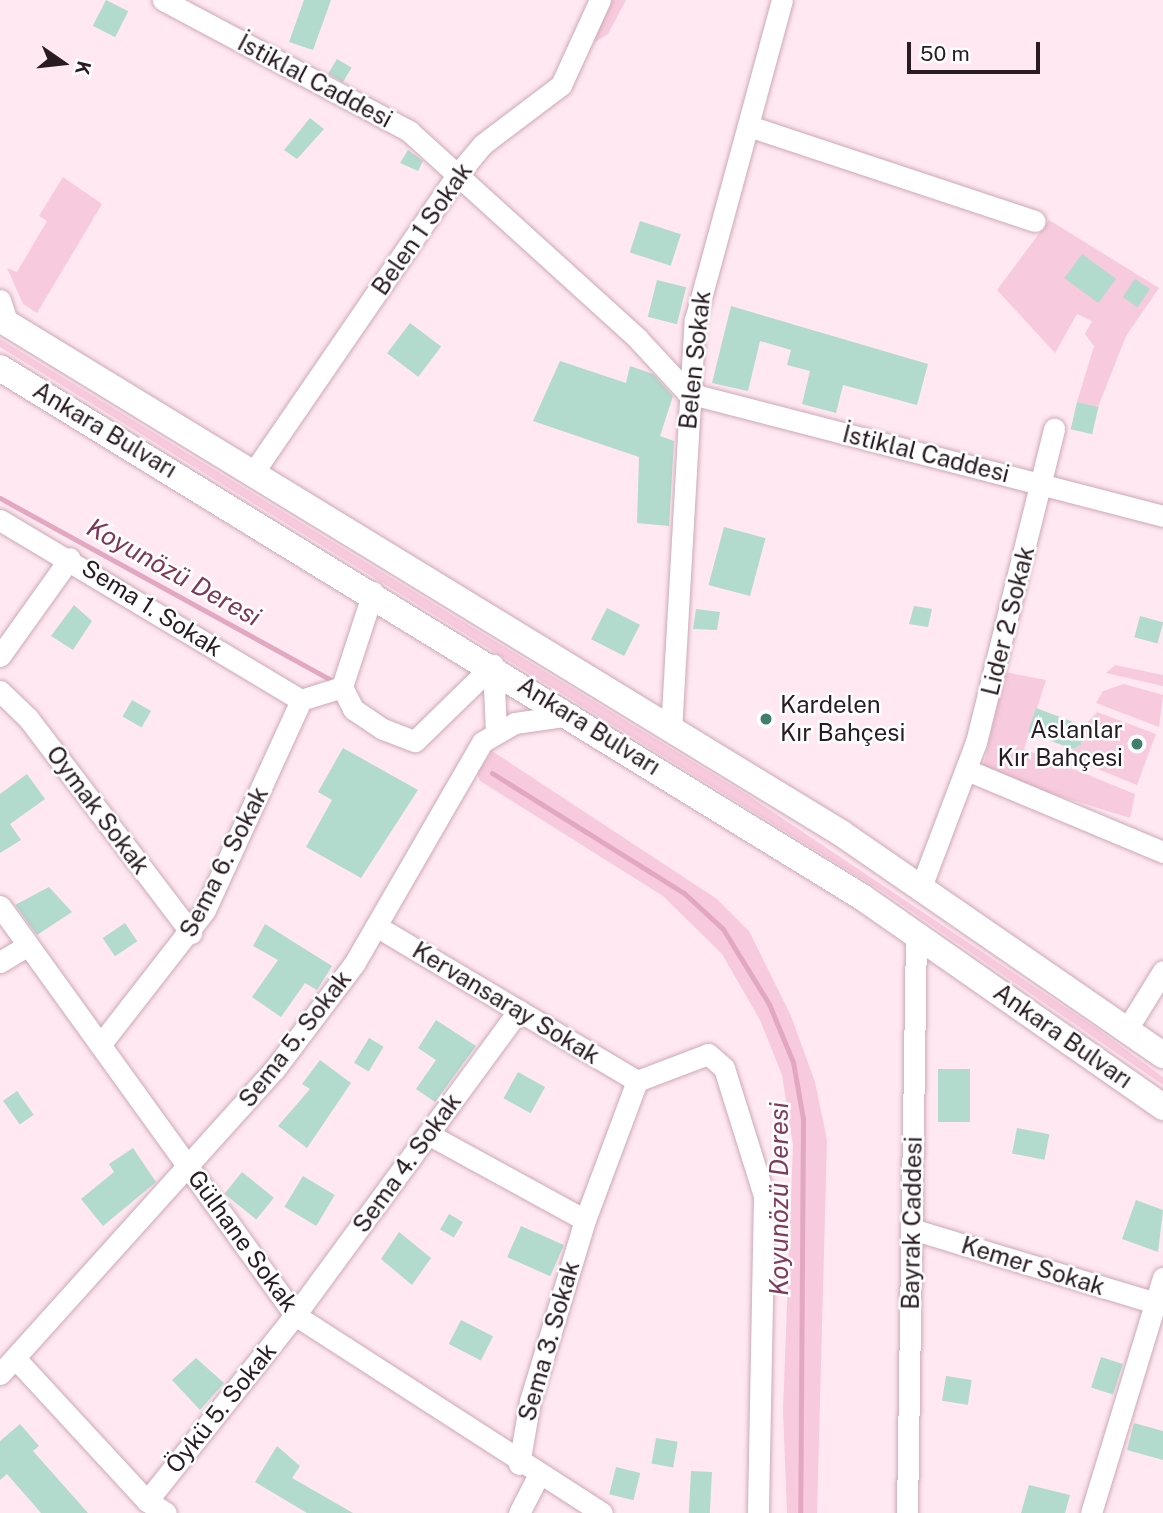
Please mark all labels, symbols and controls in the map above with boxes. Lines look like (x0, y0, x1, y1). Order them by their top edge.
north arrow (28, 28, 98, 98)
street label: İstiklal Caddesi (233, 28, 397, 134)
scale bar (911, 28, 1044, 72)
text: 50 m (920, 41, 970, 66)
text: K (71, 59, 96, 77)
street label: Belen 1 Sokak (366, 157, 478, 301)
street label: Belen Sokak (673, 289, 717, 431)
street label: Ankara Bulvarı (28, 376, 182, 484)
street label: İstiklal Caddesi (840, 419, 1012, 489)
water label: Koyunözü Deresi (82, 511, 266, 633)
street label: Lider 2 Sokak (976, 543, 1040, 699)
street label: Sema 1. Sokak (77, 553, 227, 663)
street label: Ankara Bulvarı (512, 671, 666, 781)
place label: Kardelen Kır Bahçesi (780, 691, 905, 747)
marker: Kardelen Kır Bahçesi (758, 711, 774, 727)
place label: Aslanlar Kır Bahçesi (998, 716, 1123, 772)
marker: Aslanlar Kır Bahçesi (1129, 736, 1145, 752)
street label: Oymak Sokak (40, 740, 156, 880)
street label: Sema 6. Sokak (174, 782, 274, 942)
street label: Kervansaray Sokak (407, 936, 605, 1070)
street label: Sema 5. Sokak (233, 965, 357, 1113)
street label: Ankara Bulvarı (988, 978, 1138, 1094)
street label: Sema 4. Sokak (347, 1088, 467, 1238)
water label: Koyunözü Deresi (763, 1102, 795, 1296)
street label: Bayrak Caddesi (896, 1136, 928, 1310)
street label: Gülhane Sokak (182, 1164, 304, 1318)
street label: Kemer Sokak (958, 1231, 1108, 1301)
street label: Sema 3. Sokak (512, 1258, 586, 1424)
street label: Öykü 5. Sokak (160, 1337, 282, 1479)

